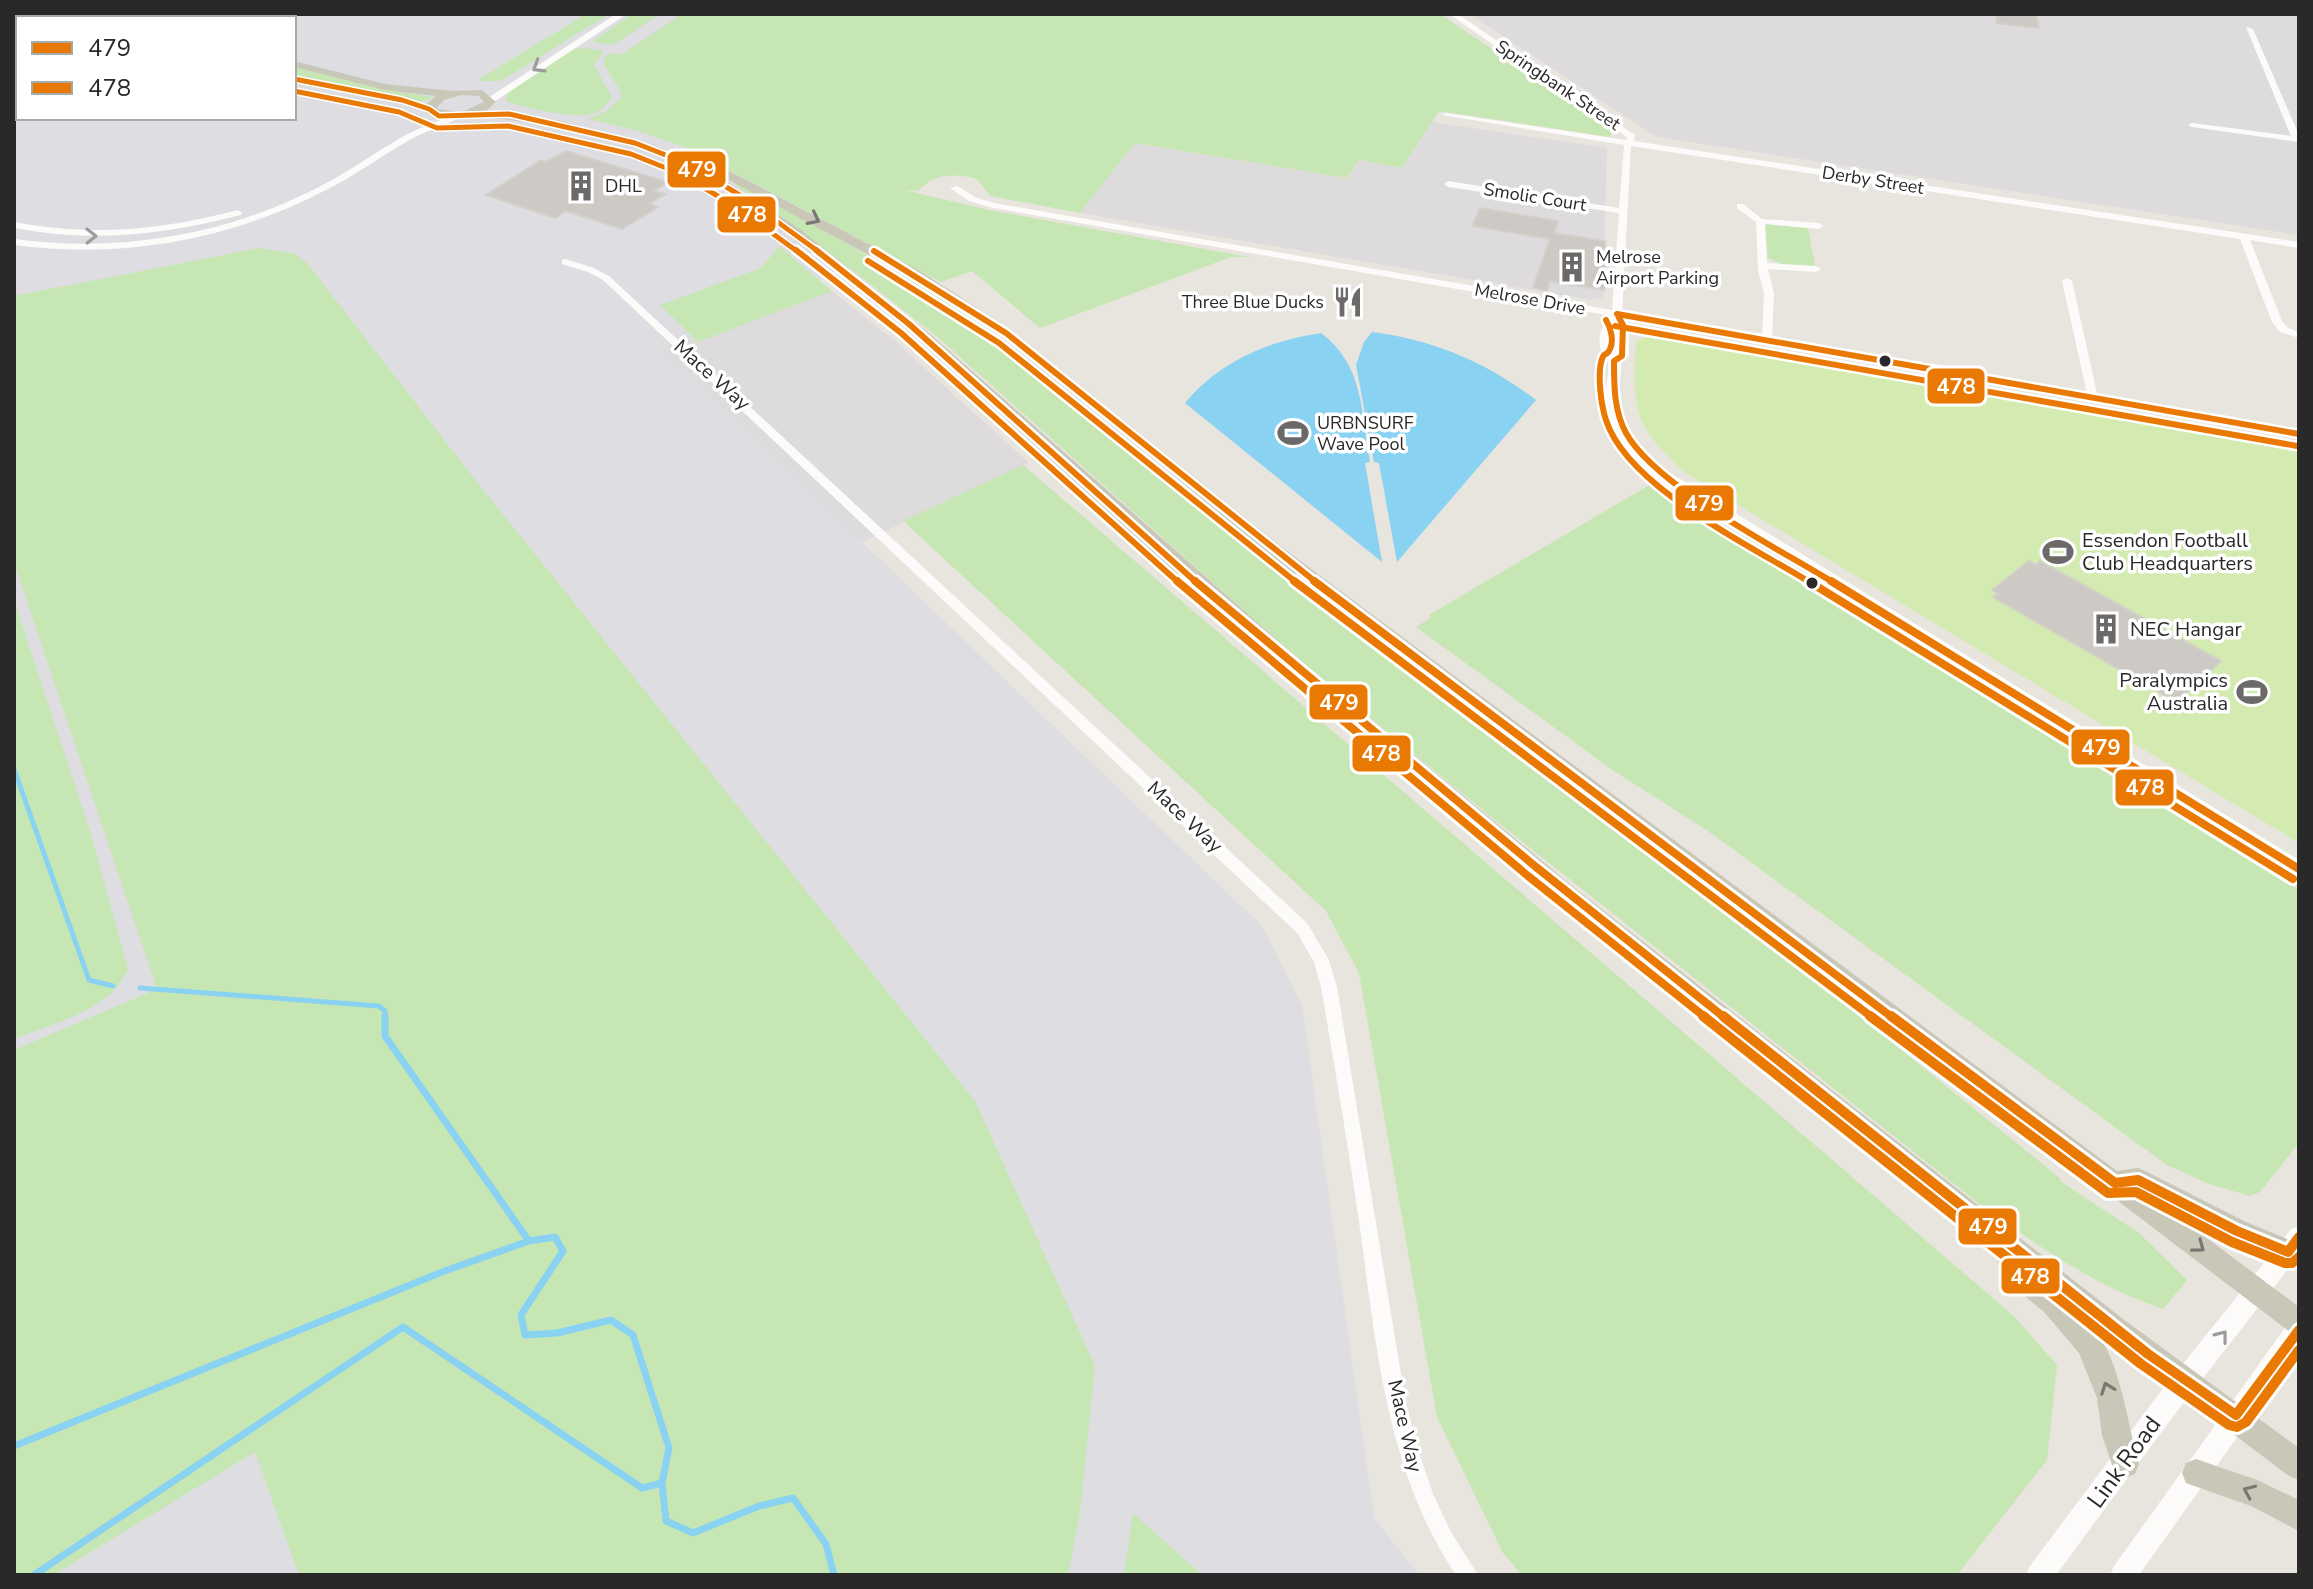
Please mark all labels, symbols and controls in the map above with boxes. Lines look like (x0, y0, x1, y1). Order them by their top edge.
legend (16, 16, 296, 120)
text: 479 (88, 32, 131, 64)
street label: Springbank Street (1491, 34, 1626, 136)
one-way arrow (532, 58, 547, 73)
text: 478 (88, 72, 131, 104)
line badge: 479 (666, 150, 727, 189)
text: 479 (677, 155, 717, 185)
street label: Derby Street (1820, 160, 1926, 200)
building icon: DHL (564, 169, 598, 203)
place label: DHL (605, 174, 642, 198)
street label: Smolic Court (1482, 177, 1589, 217)
line badge: 478 (716, 195, 777, 234)
text: 478 (727, 200, 767, 230)
one-way arrow (805, 210, 820, 225)
one-way arrow (85, 227, 98, 244)
place label: Melrose Airport Parking (1596, 245, 1719, 290)
building icon: Melrose Airport Parking (1555, 250, 1589, 284)
street label: Melrose Drive (1473, 277, 1587, 321)
restaurant icon: Three Blue Ducks (1331, 285, 1365, 319)
place label: Three Blue Ducks (1182, 290, 1324, 314)
street label: Mace Way (668, 333, 757, 417)
unlabelled marker (1877, 353, 1893, 369)
line badge: 478 (1926, 367, 1986, 405)
text: 478 (1936, 372, 1976, 402)
place label: URBNSURF Wave Pool (1317, 411, 1414, 456)
sports icon: URBNSURF Wave Pool (1276, 416, 1310, 450)
line badge: 479 (1674, 484, 1735, 522)
text: 479 (1684, 489, 1724, 519)
place label: Essendon Football Club Headquarters (2082, 527, 2253, 577)
sports icon: Essendon Football Club Headquarters (2041, 535, 2075, 569)
unlabelled marker (1804, 575, 1820, 591)
building icon: NEC Hangar (2089, 612, 2123, 646)
place label: NEC Hangar (2130, 616, 2242, 643)
place label: Paralympics Australia (2119, 667, 2228, 717)
sports icon: Paralympics Australia (2235, 675, 2269, 709)
line badge: 479 (1308, 683, 1369, 721)
text: 479 (1319, 688, 1359, 718)
line badge: 479 (2070, 728, 2131, 766)
text: 479 (2081, 733, 2121, 763)
line badge: 478 (1351, 734, 1412, 773)
text: 478 (1361, 739, 1401, 769)
line badge: 478 (2114, 768, 2175, 807)
text: 478 (2125, 773, 2165, 803)
street label: Mace Way (1141, 775, 1229, 859)
line badge: 479 (1957, 1207, 2018, 1246)
text: 479 (1968, 1212, 2008, 1242)
one-way arrow (2190, 1237, 2205, 1251)
line badge: 478 (2000, 1257, 2061, 1295)
text: 478 (2010, 1262, 2050, 1292)
one-way arrow (2213, 1330, 2227, 1345)
street label: Mace Way (1381, 1377, 1429, 1476)
one-way arrow (2100, 1382, 2117, 1396)
street label: Link Road (2080, 1410, 2168, 1514)
one-way arrow (2243, 1484, 2257, 1500)

